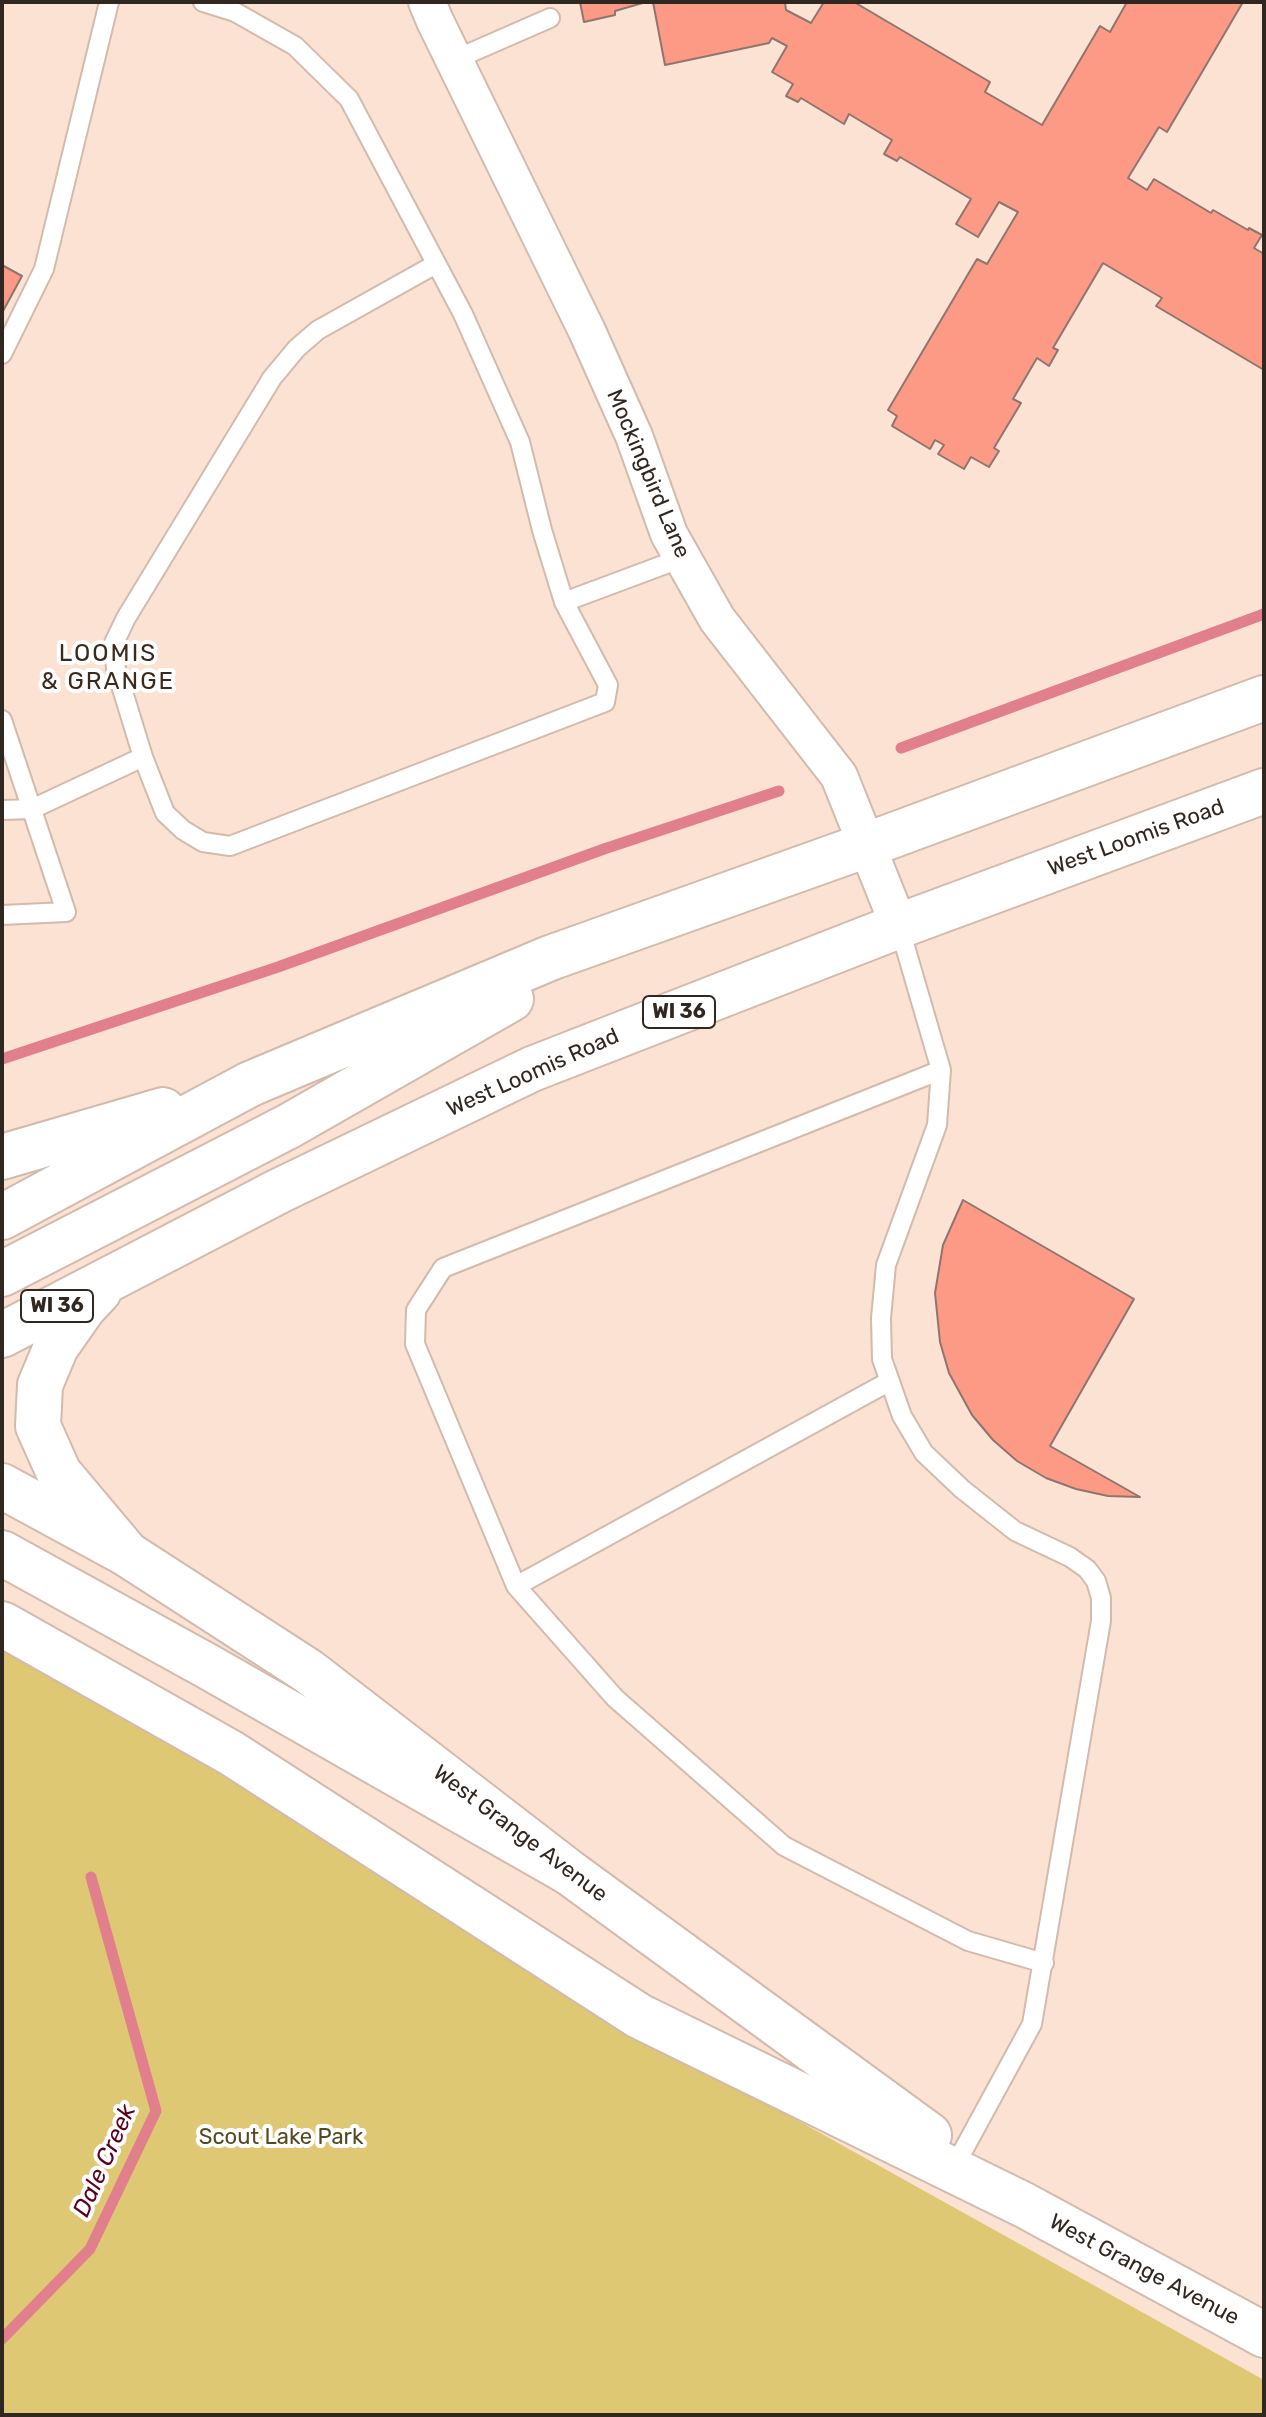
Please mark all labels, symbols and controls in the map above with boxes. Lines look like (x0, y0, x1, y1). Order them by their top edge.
street label: Mockingbird Lane (601, 386, 695, 562)
district label: LOOMIS & GRANGE (41, 640, 175, 696)
street label: West Loomis Road (1044, 794, 1228, 882)
road number: WI 36 (643, 996, 715, 1028)
street label: West Loomis Road (443, 1023, 623, 1123)
road number: WI 36 (21, 1290, 93, 1322)
street label: West Grange Avenue (428, 1760, 612, 1908)
water label: Dale Creek (67, 2100, 143, 2222)
park label: Scout Lake Park (199, 2125, 363, 2151)
street label: West Grange Avenue (1045, 2209, 1243, 2331)

